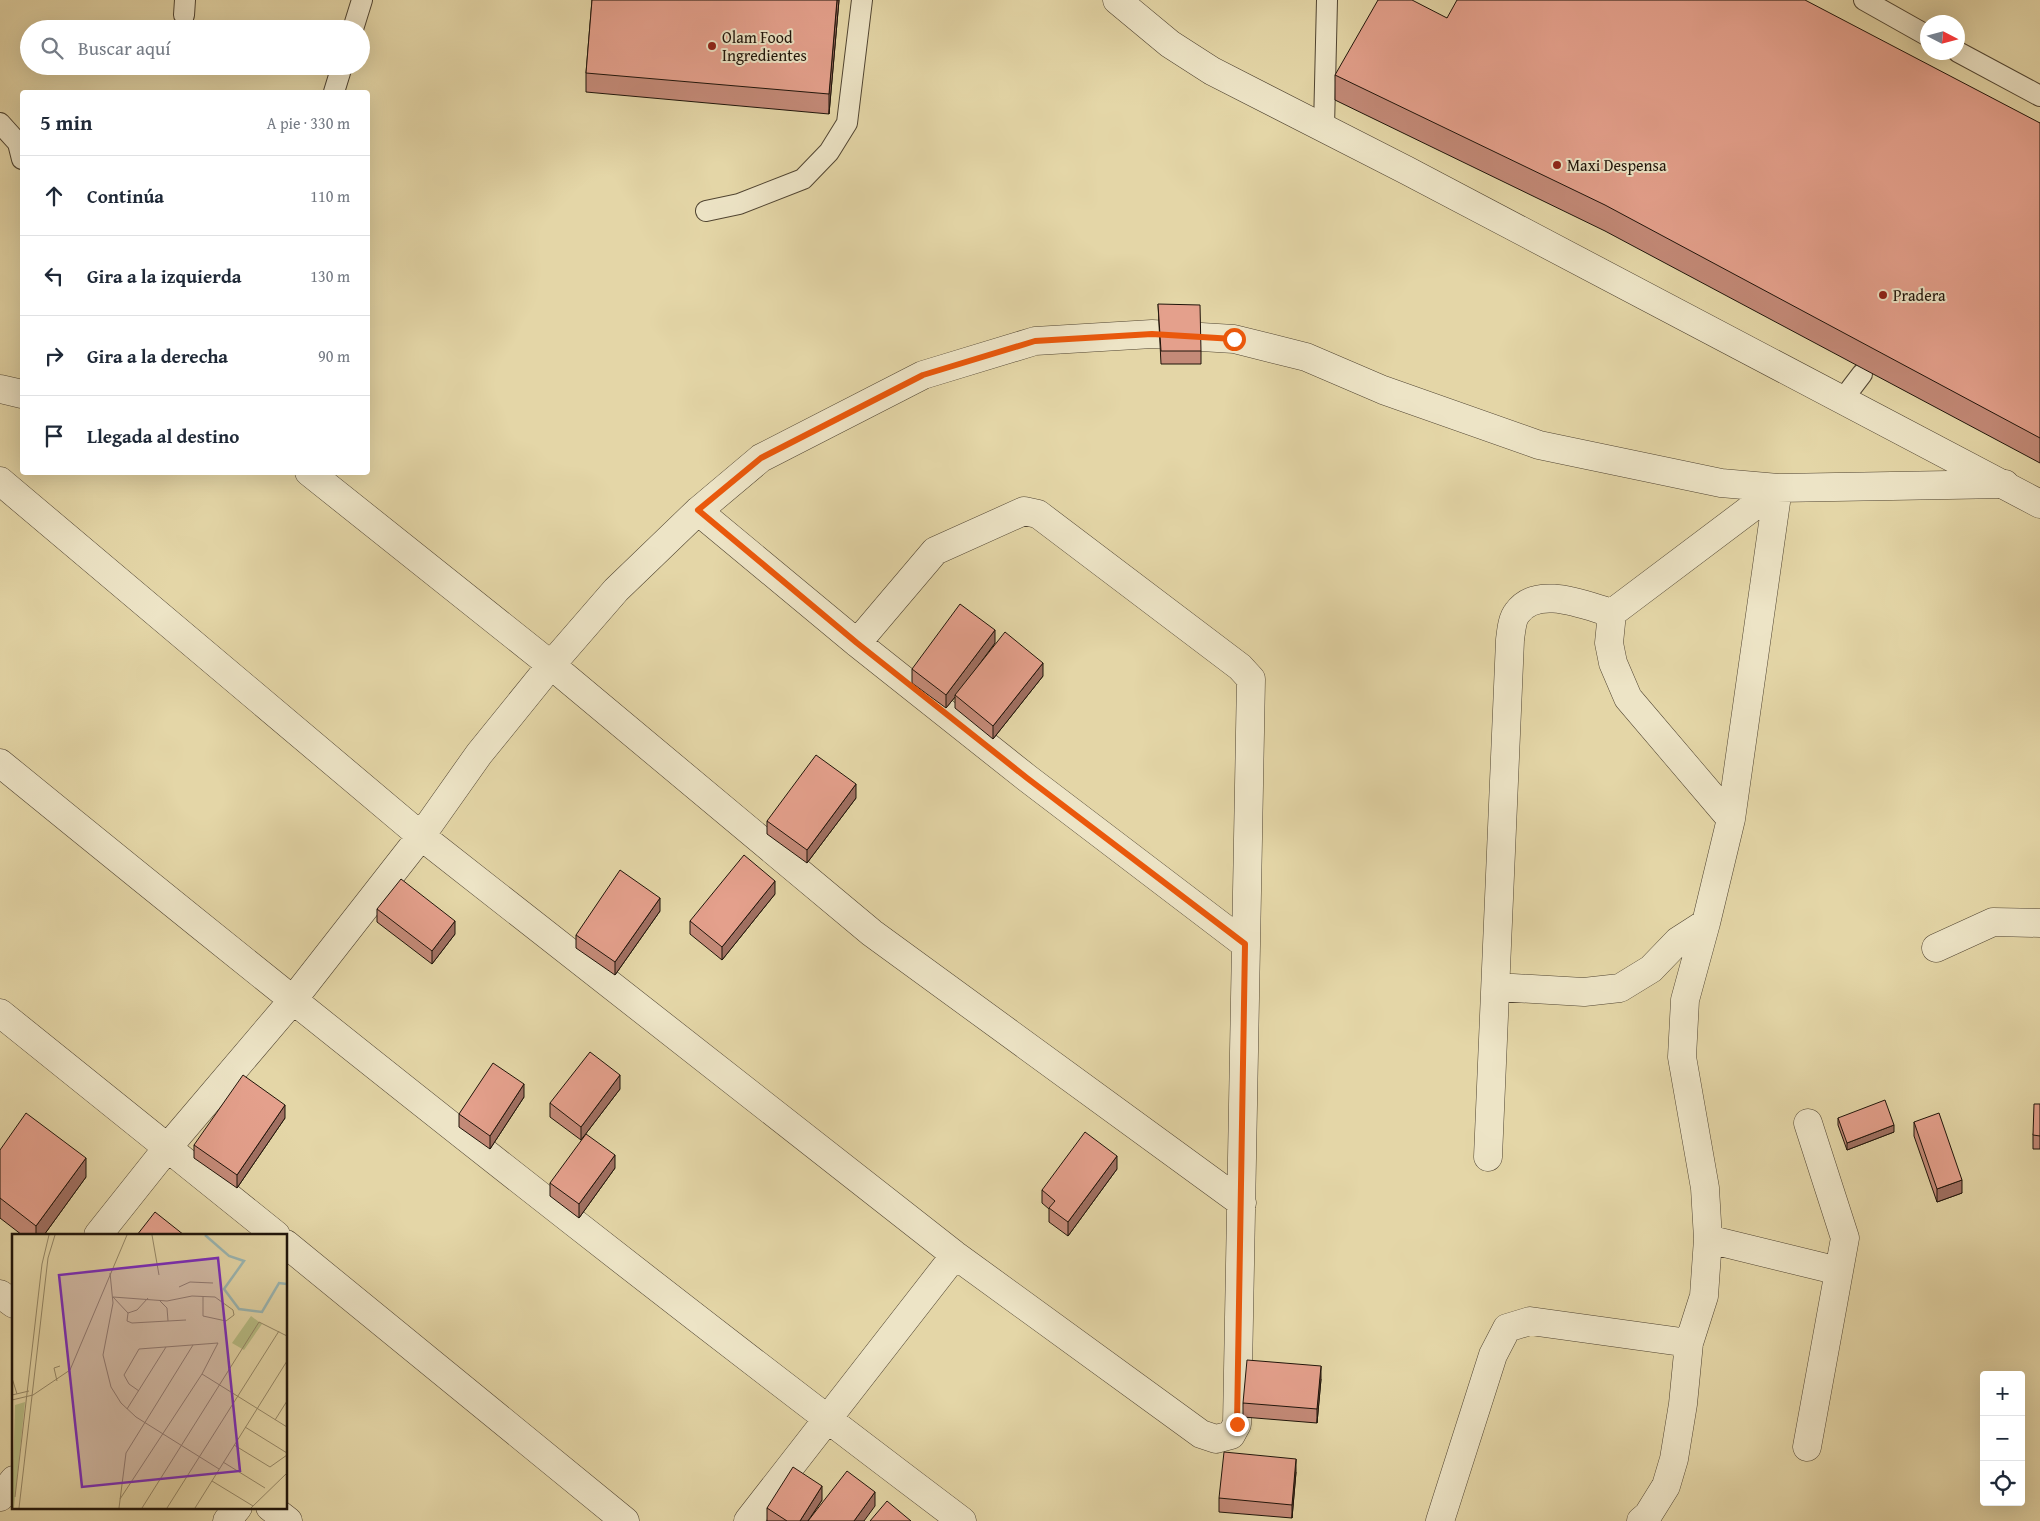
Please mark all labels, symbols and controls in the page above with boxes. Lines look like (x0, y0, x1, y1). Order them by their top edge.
north arrow (1920, 15, 1965, 60)
search box (20, 20, 370, 75)
place label: Olam Food Ingredientes (722, 25, 807, 67)
icon: search (38, 34, 66, 62)
text: Buscar aquí (78, 34, 171, 62)
marker: Olam Food Ingredientes (706, 40, 718, 52)
text: 5 min (40, 107, 92, 138)
text: A pie · 330 m (267, 111, 350, 135)
place label: Maxi Despensa (1567, 153, 1667, 177)
marker: Maxi Despensa (1551, 159, 1563, 171)
icon: ahead (40, 182, 68, 210)
text: Continúa (87, 182, 164, 210)
text: 110 m (310, 184, 350, 208)
icon: left (40, 262, 68, 290)
text: Gira a la izquierda (87, 262, 242, 290)
text: 130 m (310, 264, 350, 288)
place label: Pradera (1893, 283, 1946, 307)
marker: Pradera (1877, 289, 1889, 301)
route start (1223, 328, 1246, 351)
icon: right (40, 342, 68, 370)
text: Gira a la derecha (87, 342, 228, 370)
text: 90 m (318, 344, 350, 368)
icon: arrive (40, 422, 68, 450)
text: Llegada al destino (87, 422, 239, 450)
inset map (12, 1234, 288, 1508)
map controls (1980, 1371, 2025, 1506)
button: + (1980, 1371, 2025, 1416)
route end (1226, 1413, 1249, 1436)
button: − (1980, 1416, 2025, 1461)
button: locate (1980, 1461, 2025, 1506)

